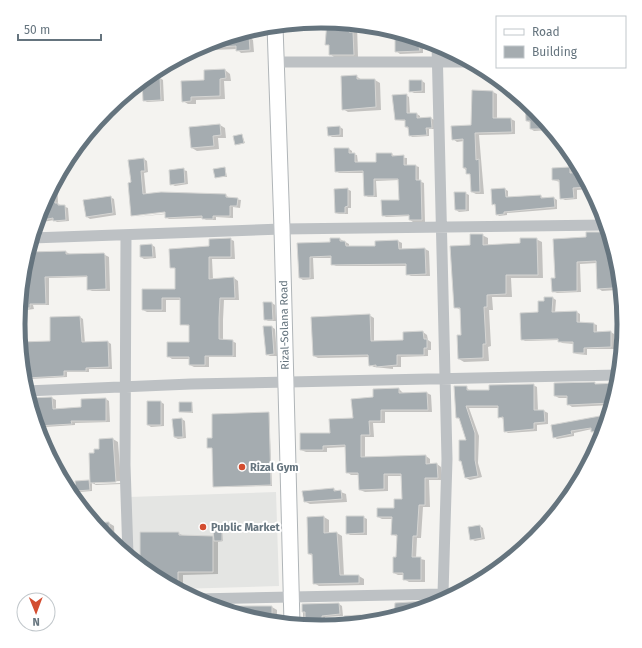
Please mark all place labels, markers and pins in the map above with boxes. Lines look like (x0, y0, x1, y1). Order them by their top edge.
place label: Rizal Gym (250, 461, 299, 474)
marker: Rizal Gym (237, 462, 247, 472)
place label: Public Market (211, 521, 281, 534)
marker: Public Market (198, 522, 208, 532)

